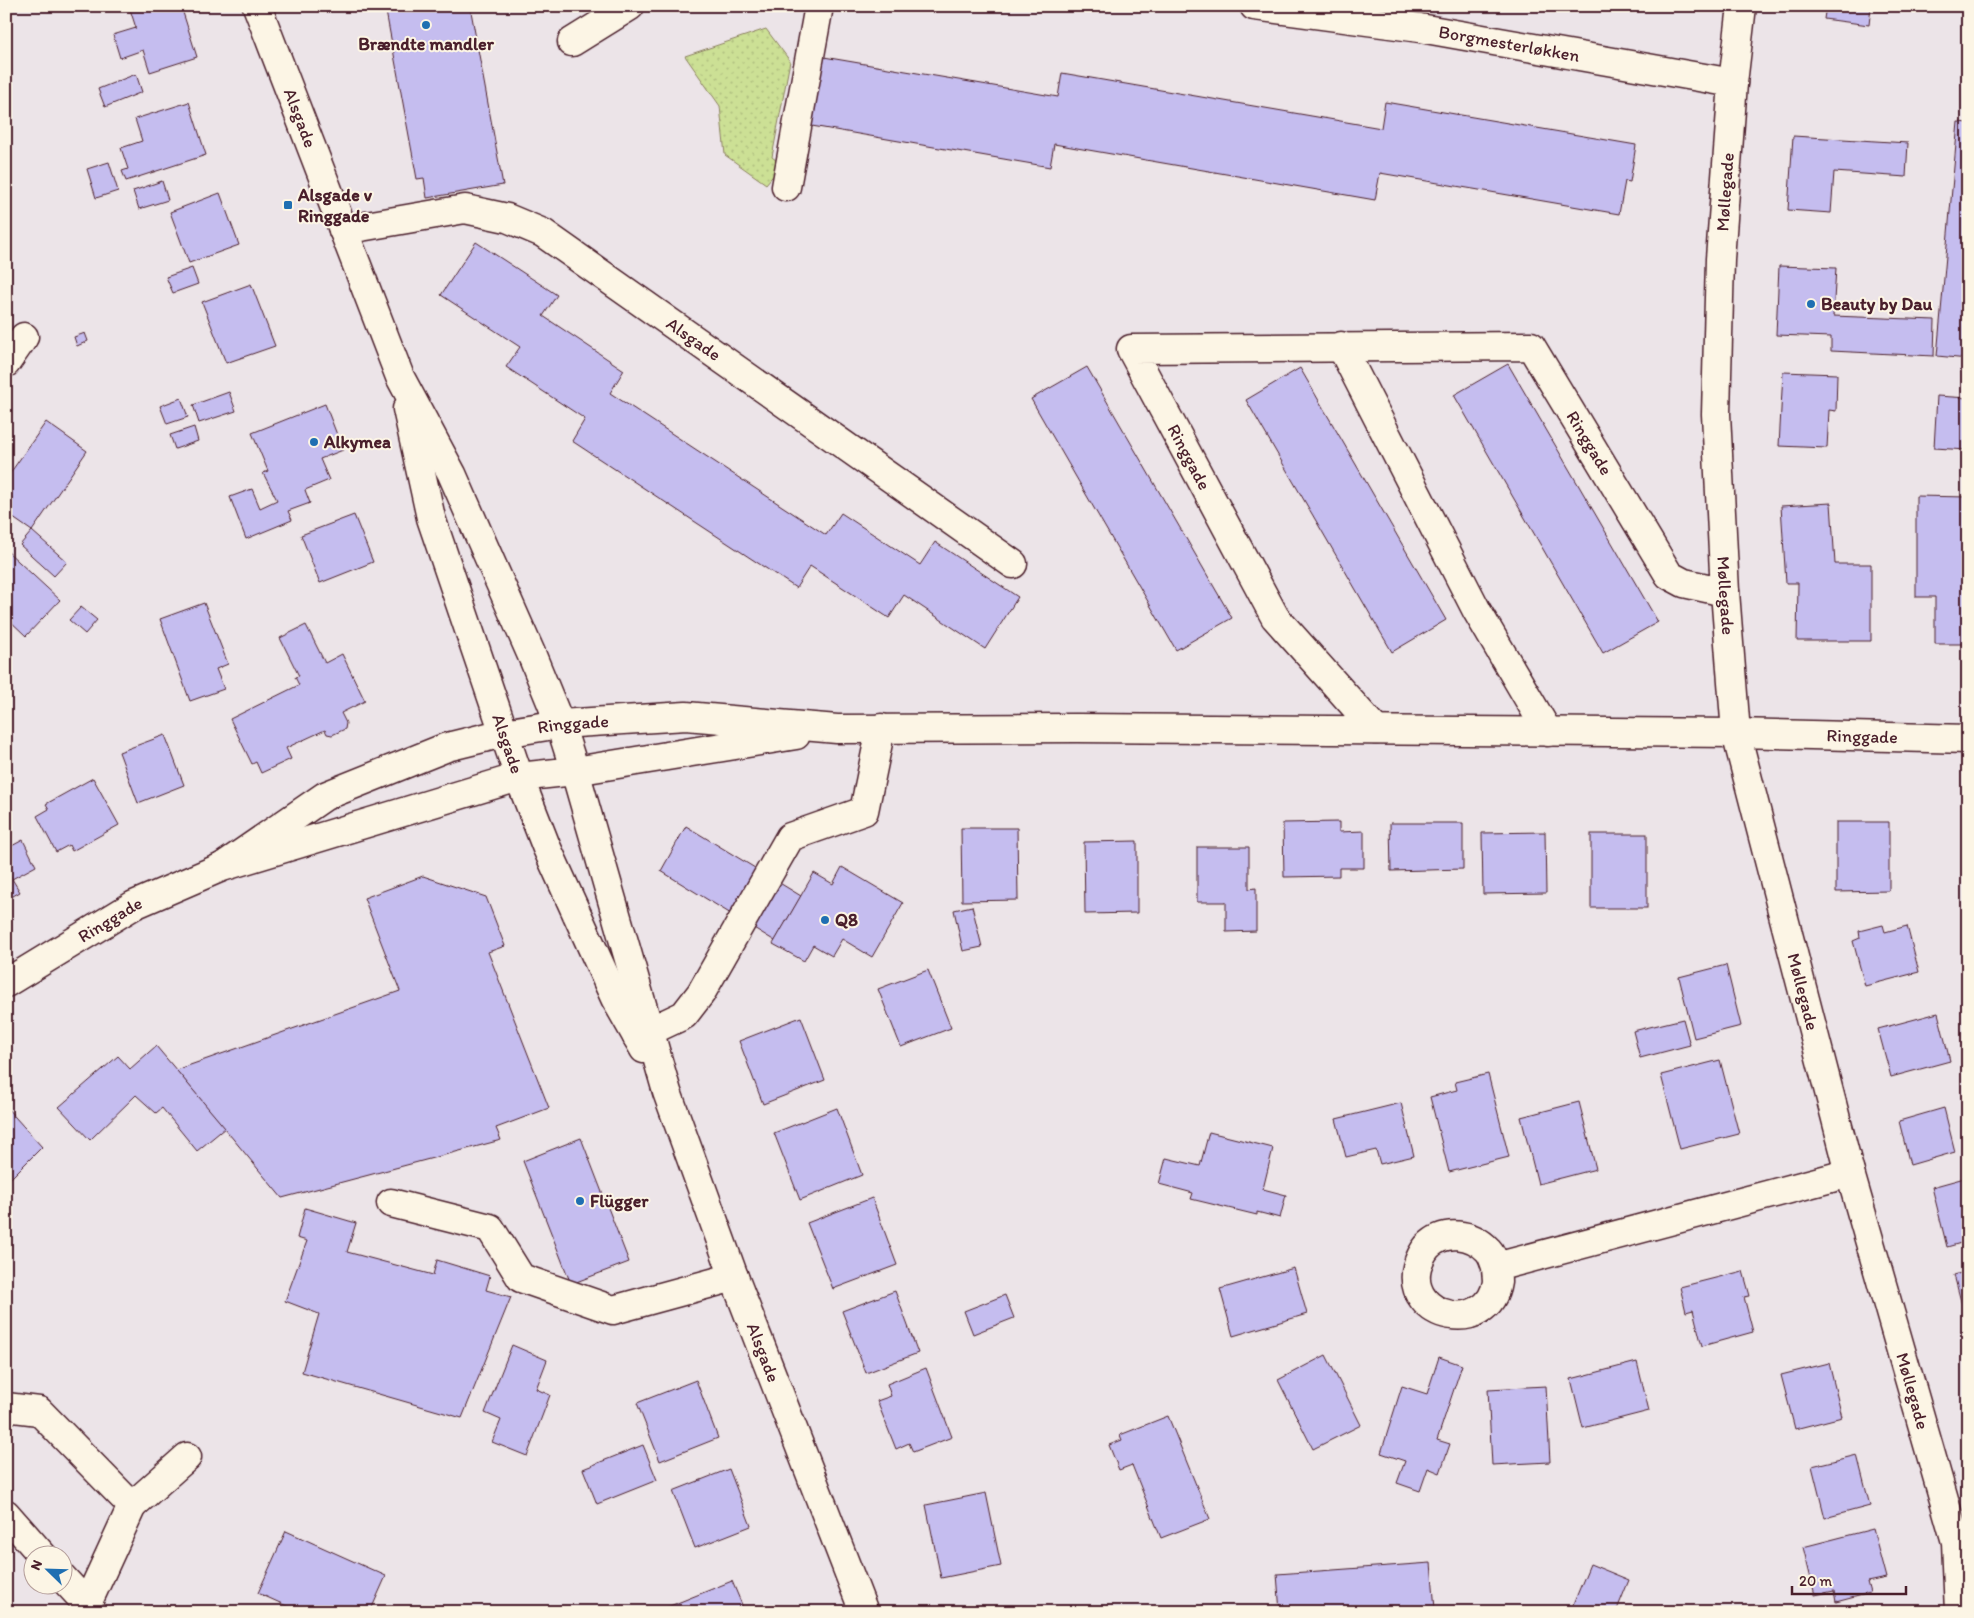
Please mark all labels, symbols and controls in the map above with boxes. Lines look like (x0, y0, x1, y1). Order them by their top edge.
marker: Brændte mandler (420, 19, 432, 31)
street label: Borgmesterløkken (1437, 20, 1582, 67)
place label: Brændte mandler (358, 33, 495, 55)
street label: Alsgade (279, 85, 322, 151)
street label: Møllegade (1711, 152, 1739, 232)
place label: Alsgade v Ringgade (297, 184, 373, 227)
marker: Alsgade v Ringgade (282, 199, 294, 211)
place label: Beauty by Dau (1821, 293, 1933, 315)
marker: Beauty by Dau (1805, 298, 1817, 310)
street label: Alsgade (662, 312, 725, 366)
street label: Ringgade (1562, 407, 1617, 479)
street label: Ringgade (1163, 420, 1215, 494)
place label: Alkymea (323, 431, 391, 453)
marker: Alkymea (308, 436, 320, 448)
street label: Møllegade (1712, 556, 1739, 636)
street label: Ringgade (536, 710, 609, 738)
street label: Alsgade (487, 711, 528, 777)
street label: Ringgade (1826, 724, 1898, 748)
street label: Ringgade (74, 892, 146, 948)
place label: Q8 (835, 909, 858, 931)
marker: Q8 (819, 914, 831, 926)
street label: Møllegade (1782, 951, 1824, 1033)
place label: Flügger (590, 1190, 649, 1212)
marker: Flügger (574, 1195, 586, 1207)
street label: Alsgade (742, 1320, 785, 1385)
street label: Møllegade (1891, 1350, 1934, 1432)
north arrow (22, 1546, 72, 1596)
text: N (27, 1557, 46, 1573)
scale bar (1792, 1563, 1905, 1595)
text: 20 m (1799, 1572, 1833, 1590)

